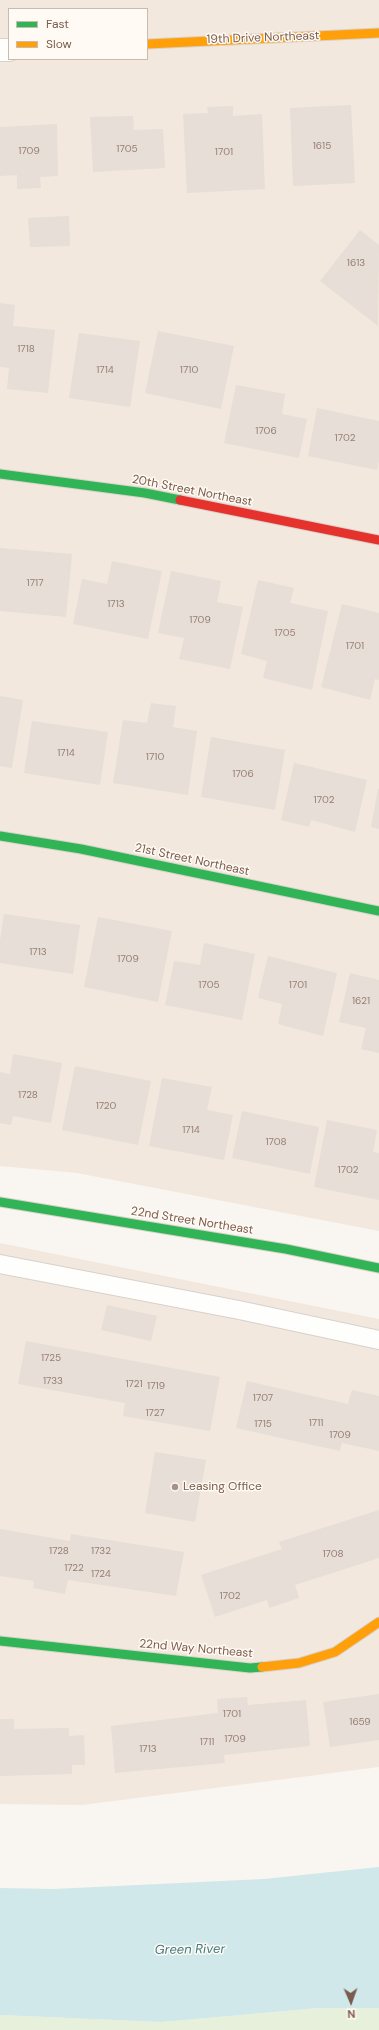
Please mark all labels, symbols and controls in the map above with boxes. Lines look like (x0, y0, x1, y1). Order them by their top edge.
legend (8, 8, 148, 60)
text: Fast (46, 16, 69, 32)
street label: 19th Drive Northeast (206, 29, 320, 47)
text: Slow (46, 36, 72, 52)
house number: 1615 (313, 140, 331, 152)
house number: 1705 (116, 143, 138, 155)
house number: 1709 (18, 145, 40, 157)
house number: 1701 (215, 146, 233, 158)
house number: 1613 (347, 257, 365, 269)
house number: 1718 (17, 343, 35, 355)
house number: 1714 (96, 364, 114, 376)
house number: 1710 (180, 364, 198, 376)
house number: 1706 (255, 425, 277, 437)
house number: 1702 (335, 432, 355, 444)
street label: 20th Street Northeast (131, 472, 253, 510)
house number: 1717 (27, 577, 43, 589)
house number: 1713 (107, 598, 125, 610)
house number: 1709 (189, 614, 211, 626)
house number: 1705 (274, 627, 296, 639)
house number: 1701 (346, 640, 364, 652)
house number: 1714 (57, 747, 75, 759)
house number: 1710 (146, 751, 164, 763)
house number: 1706 (232, 768, 254, 780)
house number: 1702 (314, 794, 334, 806)
street label: 21st Street Northeast (133, 841, 251, 879)
house number: 1713 (29, 946, 47, 958)
house number: 1709 (117, 953, 139, 965)
house number: 1705 (198, 979, 220, 991)
house number: 1701 (289, 979, 307, 991)
house number: 1621 (352, 995, 370, 1007)
house number: 1728 (18, 1089, 38, 1101)
house number: 1720 (96, 1100, 116, 1112)
house number: 1714 (182, 1124, 200, 1136)
house number: 1708 (265, 1136, 287, 1148)
house number: 1702 (338, 1164, 358, 1176)
street label: 22nd Street Northeast (130, 1204, 254, 1238)
house number: 1725 (41, 1352, 61, 1364)
house number: 1733 (43, 1375, 63, 1387)
house number: 1721 (125, 1378, 143, 1390)
house number: 1719 (147, 1380, 165, 1392)
house number: 1707 (253, 1392, 273, 1404)
house number: 1727 (145, 1407, 165, 1419)
house number: 1711 (309, 1417, 323, 1429)
house number: 1715 (254, 1418, 272, 1430)
house number: 1709 (329, 1429, 351, 1441)
place label: Leasing Office (183, 1480, 262, 1494)
marker: Leasing Office (170, 1482, 180, 1492)
house number: 1728 (49, 1545, 69, 1557)
house number: 1732 (91, 1545, 111, 1557)
house number: 1708 (322, 1548, 344, 1560)
house number: 1722 (64, 1562, 84, 1574)
house number: 1724 (91, 1568, 111, 1580)
house number: 1702 (220, 1590, 240, 1602)
street label: 22nd Way Northeast (139, 1637, 253, 1661)
house number: 1701 (223, 1708, 241, 1720)
house number: 1659 (349, 1716, 371, 1728)
house number: 1709 (224, 1733, 246, 1745)
house number: 1711 (200, 1736, 214, 1748)
house number: 1713 (139, 1743, 157, 1755)
water label: Green River (155, 1942, 225, 1958)
north arrow (331, 1982, 371, 2022)
text: N (347, 2007, 356, 2021)

